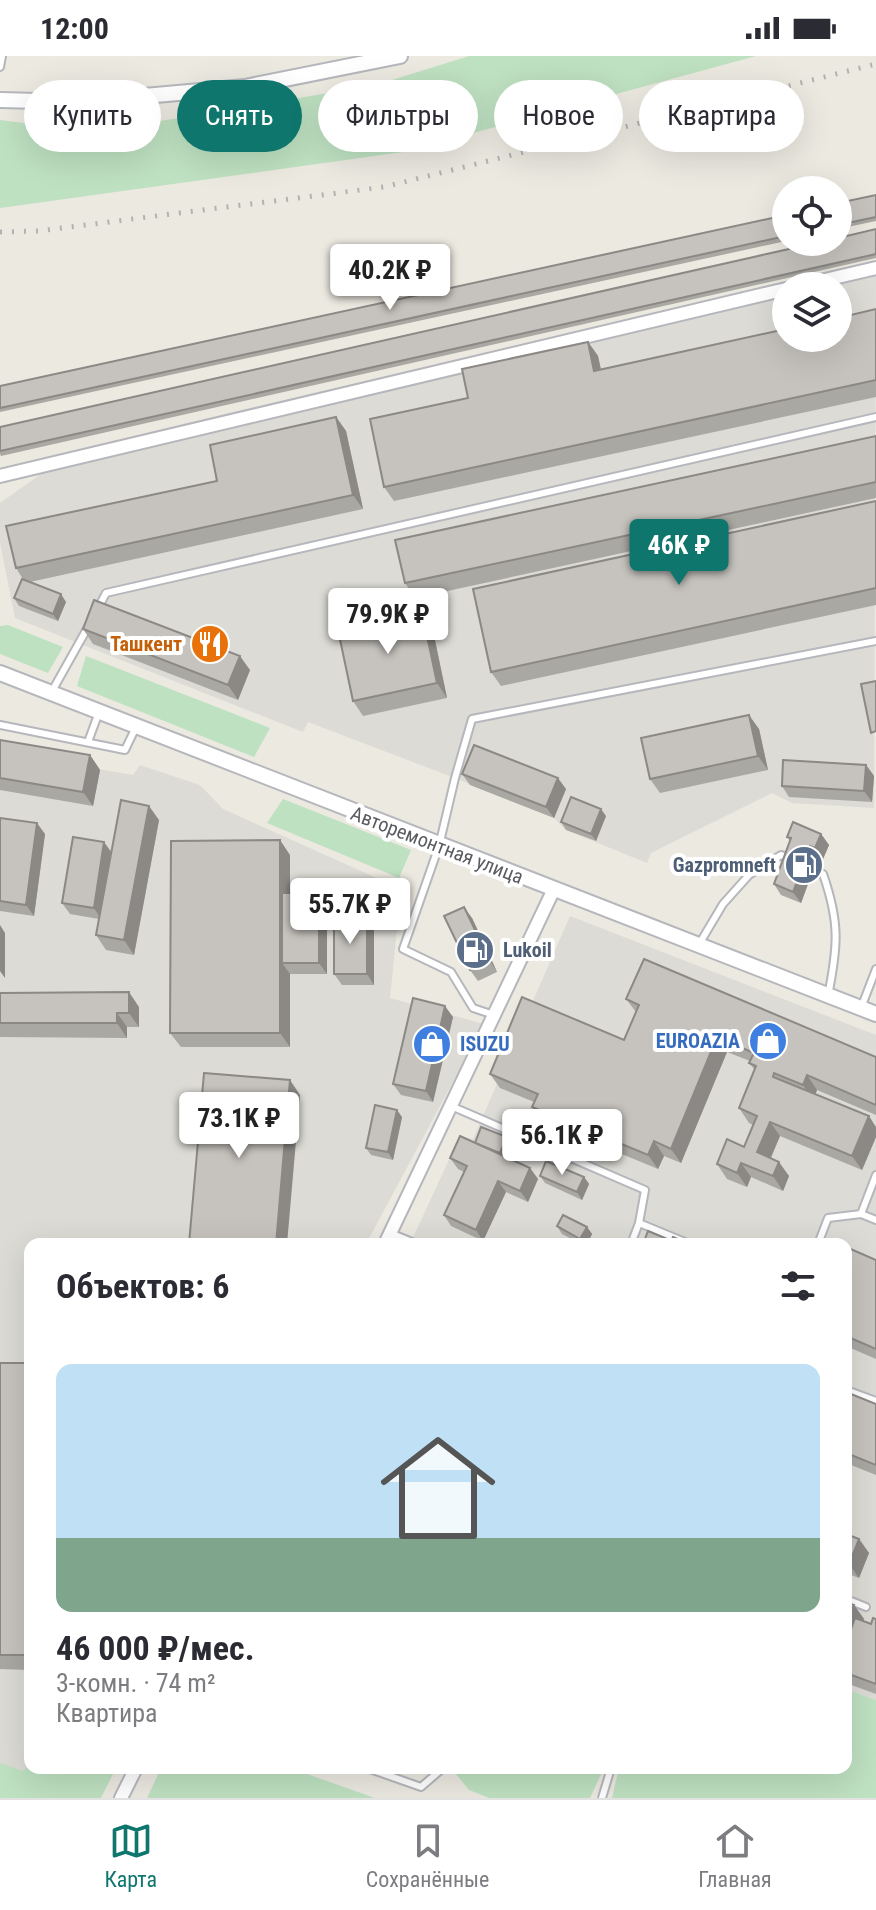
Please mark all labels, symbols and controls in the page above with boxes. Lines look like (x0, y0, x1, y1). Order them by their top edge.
text: 12:00 (40, 11, 109, 46)
chip: Купить (24, 80, 161, 152)
chip: Снять (177, 80, 302, 152)
chip: Фильтры (318, 80, 478, 152)
chip: Новое (494, 80, 623, 152)
chip: Квартира (639, 80, 804, 152)
map controls (772, 176, 852, 352)
button: locate (772, 176, 852, 256)
pin: 40.2K ₽ (316, 244, 464, 312)
text: 40.2K ₽ (348, 255, 432, 285)
button: layers (772, 272, 852, 352)
pin: 46K ₽ (623, 519, 735, 587)
text: 46K ₽ (648, 530, 710, 560)
pin: 79.9K ₽ (314, 588, 462, 656)
text: 79.9K ₽ (346, 599, 430, 629)
restaurant icon: Ташкент (189, 623, 231, 665)
place label: Ташкент (110, 632, 182, 656)
street label: Авторемонтная улица (347, 801, 527, 889)
fuel station icon: Gazpromneft (783, 844, 825, 886)
place label: Gazpromneft (673, 853, 776, 877)
pin: 55.7K ₽ (276, 878, 424, 946)
text: 55.7K ₽ (308, 889, 392, 919)
fuel station icon: Lukoil (454, 929, 496, 971)
place label: Lukoil (503, 938, 552, 962)
shop icon: EUROAZIA (747, 1020, 789, 1062)
shop icon: ISUZU (411, 1023, 453, 1065)
place label: EUROAZIA (656, 1029, 740, 1053)
place label: ISUZU (460, 1032, 510, 1056)
pin: 73.1K ₽ (165, 1092, 313, 1160)
text: 73.1K ₽ (197, 1103, 281, 1133)
pin: 56.1K ₽ (488, 1109, 636, 1177)
text: 56.1K ₽ (520, 1120, 604, 1150)
icon: filters (776, 1264, 820, 1308)
text: Объектов: 6 (56, 1266, 230, 1306)
icon: home (366, 1416, 510, 1560)
text: 46 000 ₽/мес. (56, 1628, 255, 1668)
text: 3-комн. · 74 m² (56, 1668, 216, 1698)
text: Квартира (56, 1698, 158, 1728)
tab: Карта (104, 1819, 157, 1892)
tab: Сохранённые (366, 1819, 489, 1892)
tab: Главная (698, 1819, 772, 1892)

